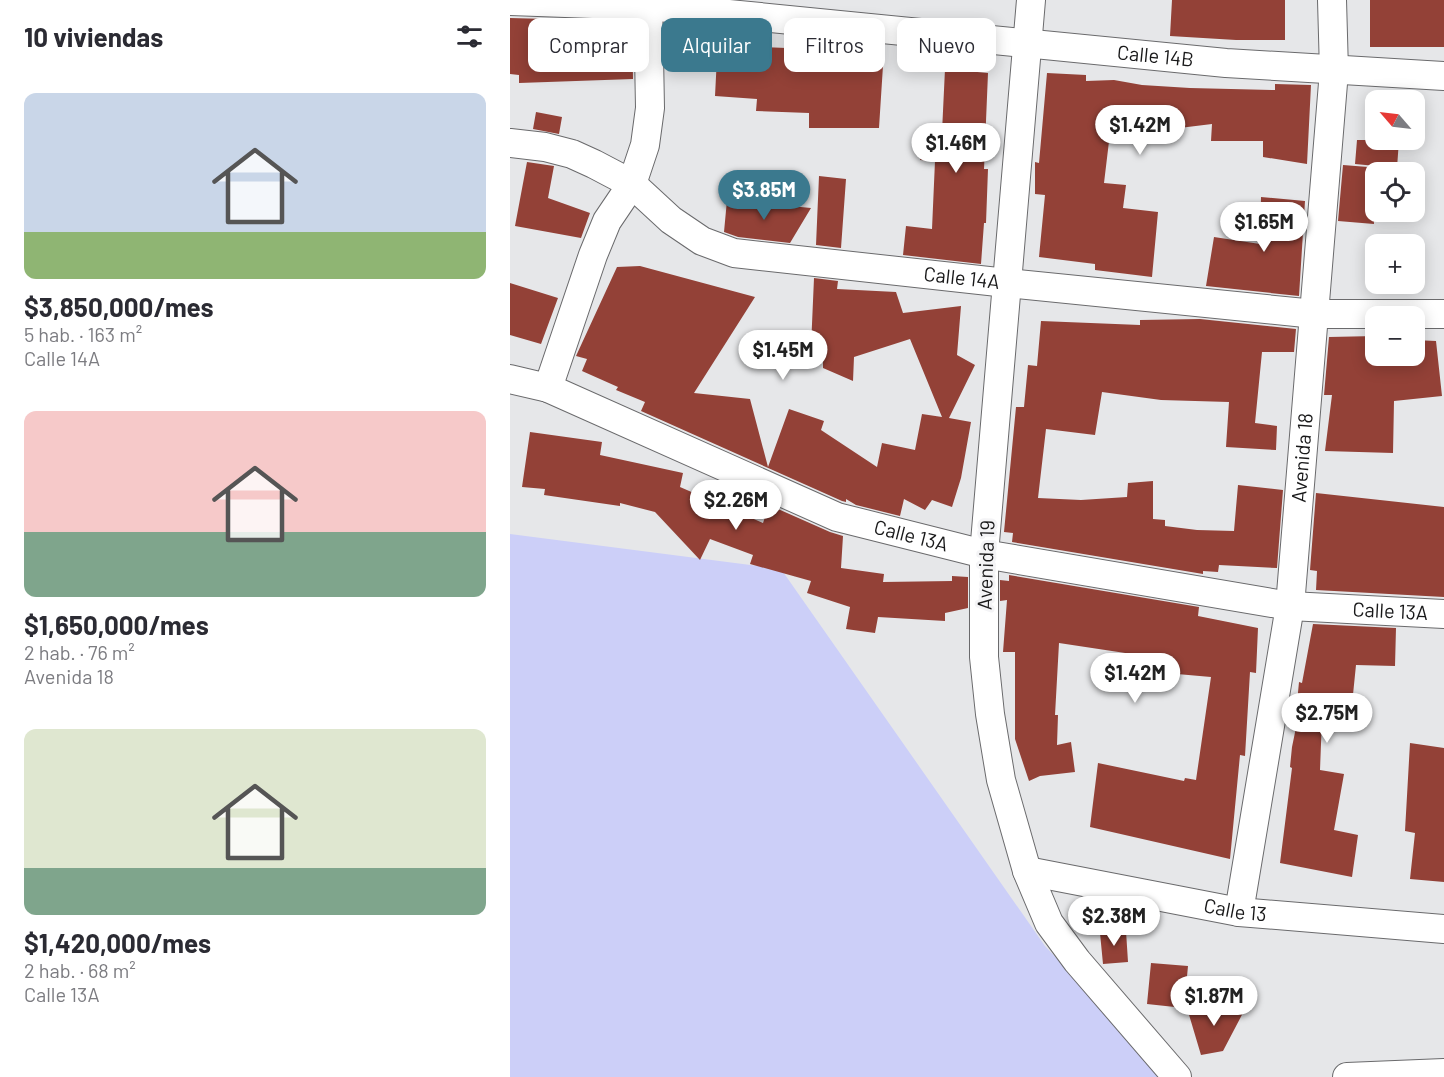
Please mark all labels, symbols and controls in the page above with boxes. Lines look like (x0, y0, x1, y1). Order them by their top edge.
chip: Comprar (528, 18, 649, 72)
chip: Alquilar (661, 18, 772, 72)
chip: Filtros (784, 18, 885, 72)
chip: Nuevo (897, 18, 996, 72)
icon: filters (453, 20, 486, 53)
text: 10 viviendas (24, 21, 163, 52)
street label: Calle 14B (1116, 39, 1195, 71)
north arrow (1365, 90, 1425, 150)
map controls (1365, 90, 1425, 366)
pin: $1.42M (1091, 105, 1189, 156)
text: $1.42M (1109, 112, 1171, 136)
pin: $1.46M (907, 123, 1005, 174)
text: $1.46M (925, 130, 987, 154)
icon: home (201, 132, 309, 240)
button: locate (1365, 162, 1425, 222)
pin: $3.85M (715, 170, 813, 221)
text: $3.85M (732, 177, 796, 201)
pin: $1.65M (1215, 202, 1313, 253)
text: $1.65M (1234, 209, 1294, 233)
button: + (1365, 234, 1425, 294)
street label: Calle 14A (923, 261, 1001, 293)
text: $3,850,000/mes (24, 291, 214, 322)
button: − (1365, 306, 1425, 366)
text: 5 hab. · 163 m² (24, 322, 142, 346)
pin: $1.45M (734, 330, 832, 381)
text: $1.45M (752, 337, 814, 361)
text: Calle 14A (24, 346, 100, 370)
street label: Avenida 18 (1286, 412, 1317, 503)
icon: home (201, 450, 309, 558)
pin: $2.26M (687, 480, 785, 531)
text: $2.26M (704, 487, 768, 511)
street label: Calle 13A (872, 514, 951, 556)
street label: Avenida 19 (971, 520, 999, 610)
street label: Calle 13A (1352, 596, 1429, 624)
text: $1,650,000/mes (24, 609, 209, 640)
text: 2 hab. · 76 m² (24, 640, 135, 664)
pin: $1.42M (1086, 653, 1184, 704)
text: $1.42M (1104, 660, 1166, 684)
text: Avenida 18 (24, 664, 114, 688)
pin: $2.75M (1278, 693, 1376, 744)
text: $2.75M (1295, 700, 1359, 724)
icon: home (201, 768, 309, 876)
street label: Calle 13 (1202, 892, 1268, 925)
pin: $2.38M (1065, 896, 1163, 947)
text: $2.38M (1082, 903, 1146, 927)
text: $1,420,000/mes (24, 927, 211, 958)
text: 2 hab. · 68 m² (24, 958, 136, 982)
pin: $1.87M (1165, 976, 1263, 1027)
text: Calle 13A (24, 982, 100, 1006)
text: $1.87M (1185, 983, 1243, 1007)

